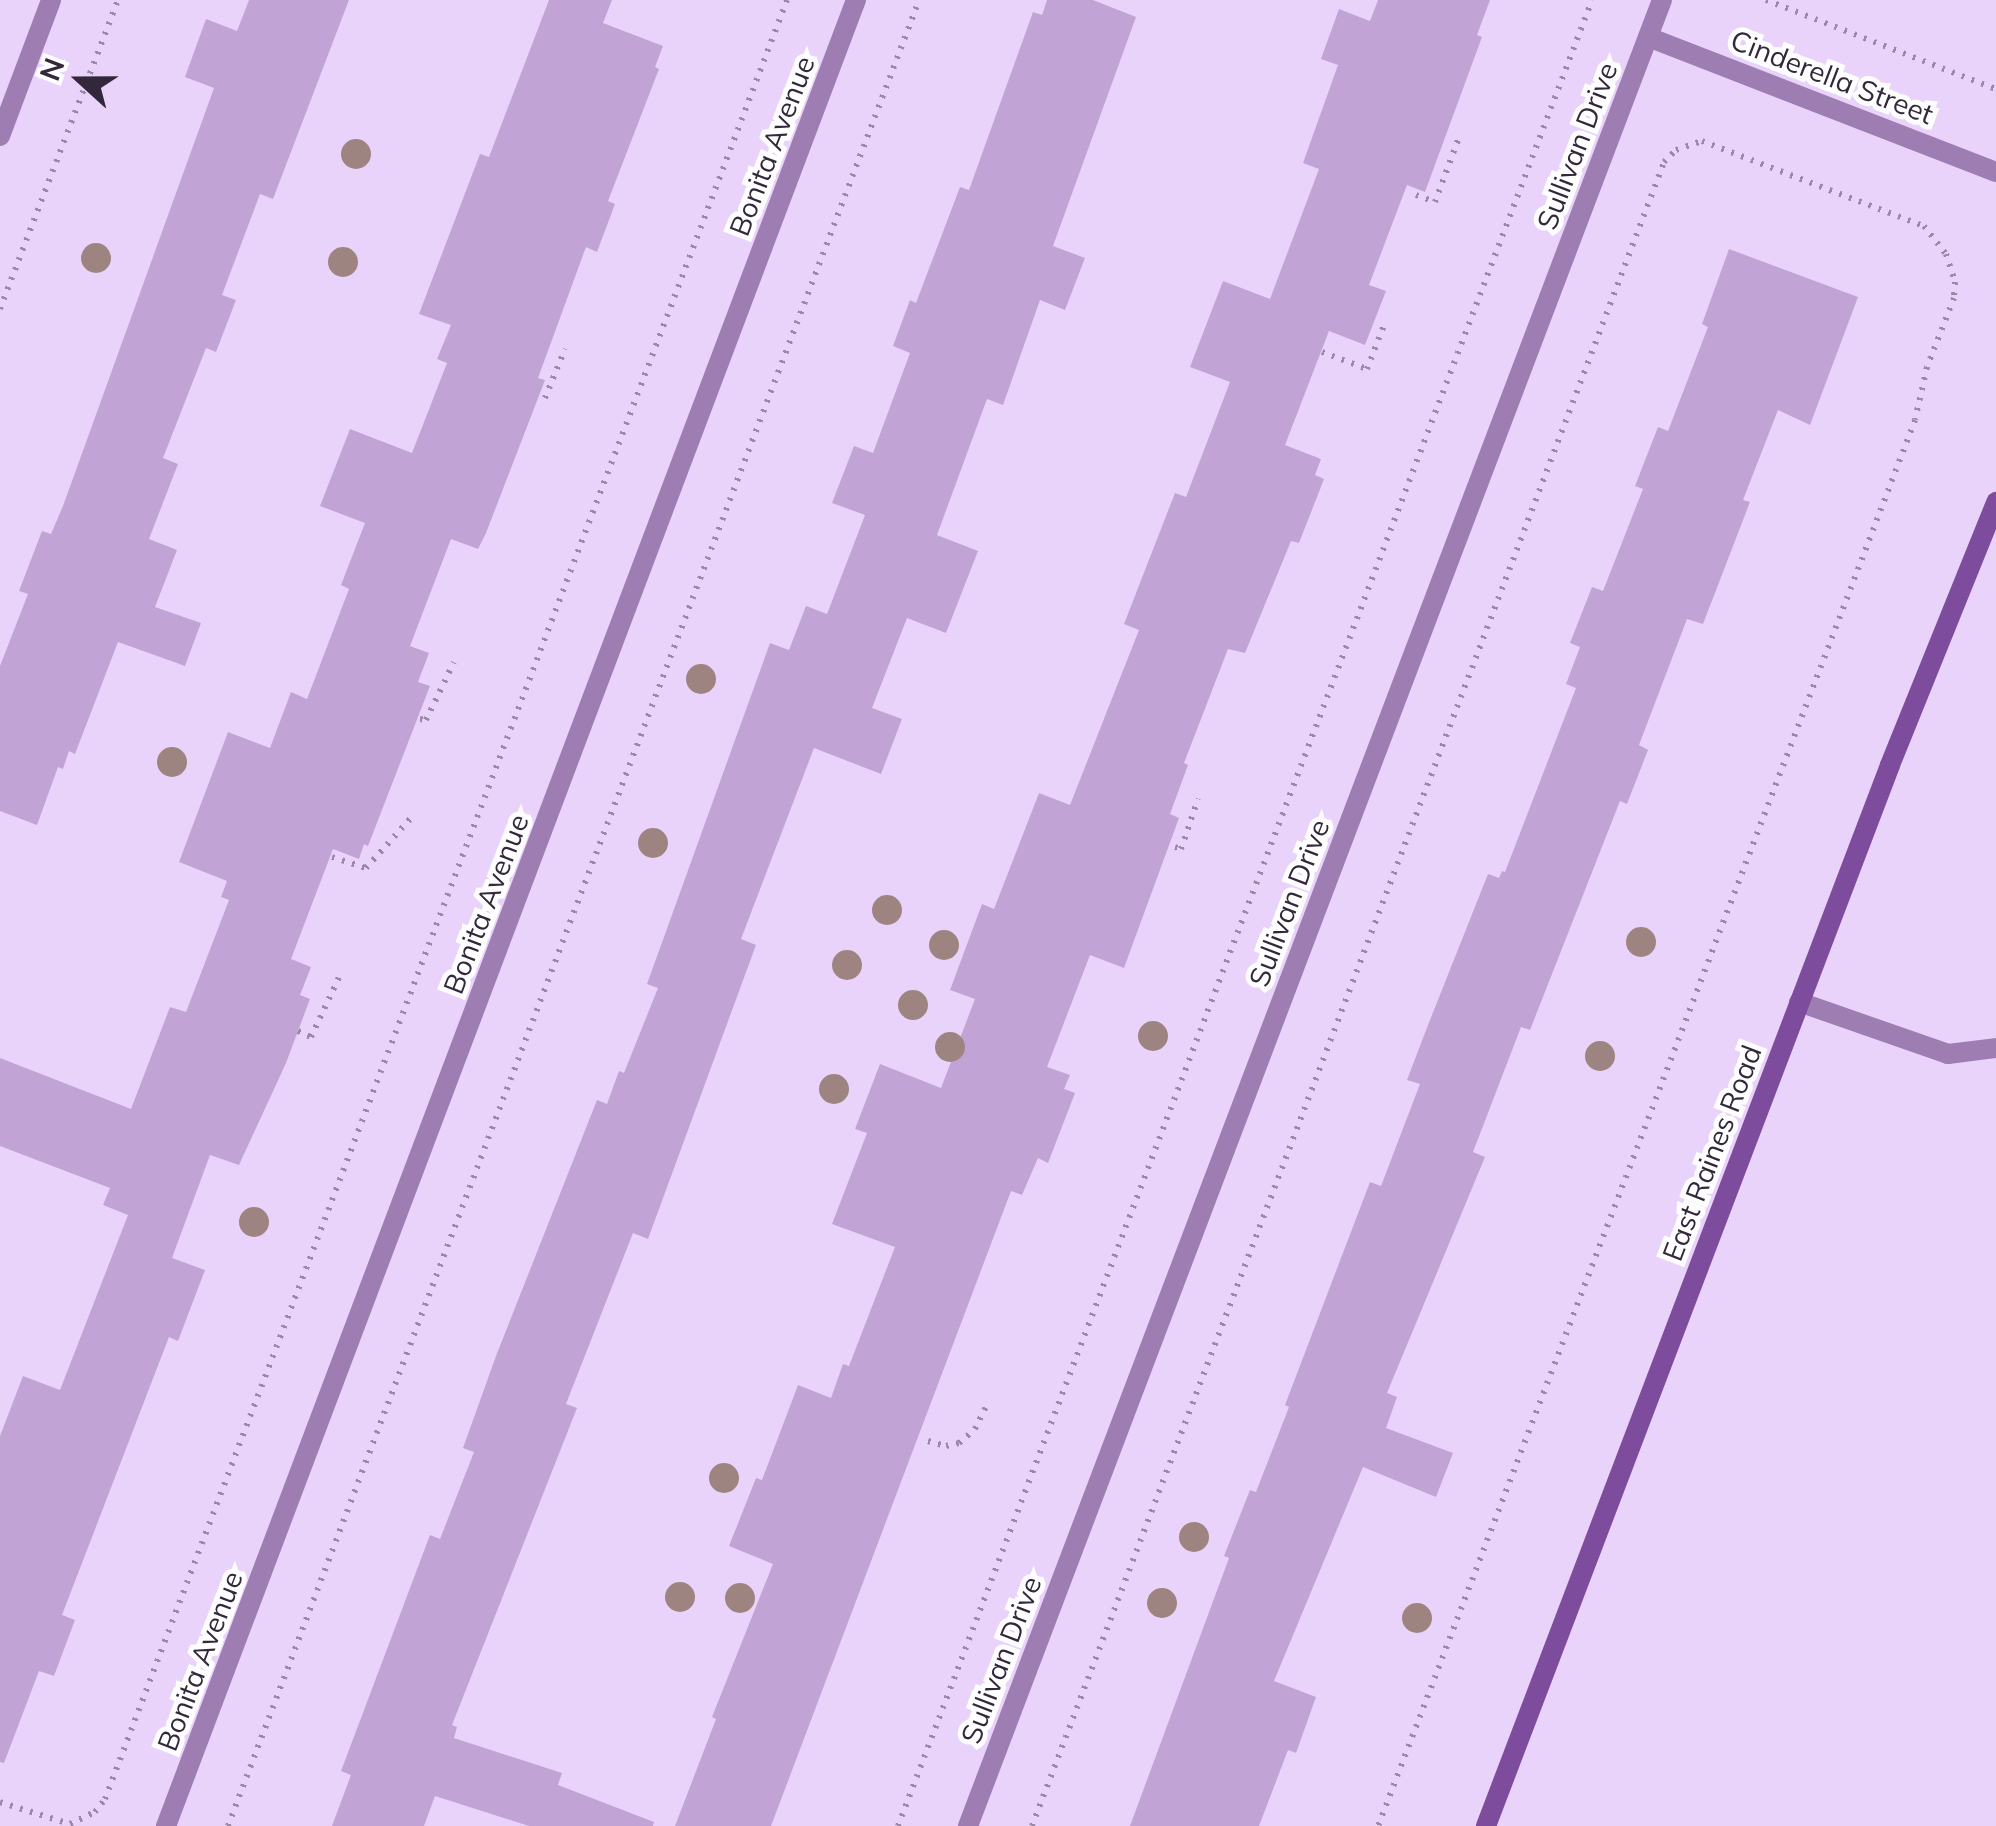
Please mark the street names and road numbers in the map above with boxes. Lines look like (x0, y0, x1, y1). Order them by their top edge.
street label: Cinderella Street (1726, 23, 1938, 131)
street label: Bonita Avenue (722, 52, 822, 240)
street label: Sullivan Drive (1530, 58, 1624, 234)
street label: Bonita Avenue (436, 810, 536, 998)
street label: Sullivan Drive (1242, 815, 1336, 991)
street label: East Raines Road (1655, 1040, 1769, 1266)
street label: Bonita Avenue (150, 1567, 250, 1755)
street label: Sullivan Drive (954, 1572, 1048, 1748)

